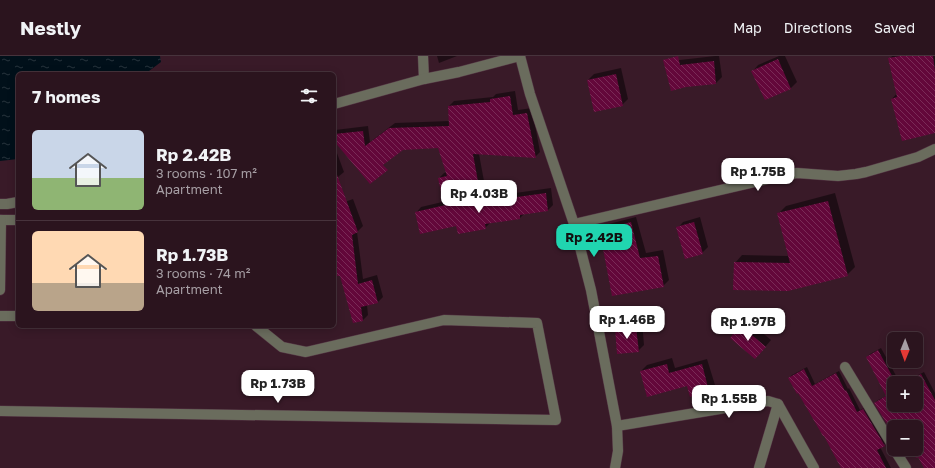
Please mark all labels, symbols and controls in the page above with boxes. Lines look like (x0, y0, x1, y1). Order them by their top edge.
text: Nestly (20, 16, 81, 39)
text: Map (733, 19, 762, 36)
text: Directions (784, 19, 852, 36)
text: Saved (874, 19, 915, 36)
icon: filters (298, 85, 320, 107)
text: 7 homes (32, 86, 100, 107)
text: Rp 2.42B (156, 144, 231, 165)
icon: home (64, 146, 112, 194)
pin: Rp 1.75B (717, 158, 799, 192)
text: Rp 1.75B (730, 163, 786, 179)
text: 3 rooms · 107 m² (156, 165, 257, 181)
pin: Rp 4.03B (438, 180, 520, 214)
text: Apartment (156, 181, 223, 197)
text: Rp 4.03B (450, 185, 508, 201)
pin: Rp 2.42B (553, 224, 635, 258)
text: Rp 2.42B (565, 229, 623, 245)
text: Rp 1.73B (156, 244, 228, 265)
icon: home (64, 247, 112, 295)
text: 3 rooms · 74 m² (156, 265, 250, 281)
text: Apartment (156, 281, 223, 297)
pin: Rp 1.46B (586, 306, 668, 340)
pin: Rp 1.97B (707, 308, 789, 342)
text: Rp 1.46B (599, 311, 655, 327)
text: Rp 1.97B (720, 313, 776, 329)
north arrow (887, 332, 923, 368)
map controls (887, 332, 923, 456)
pin: Rp 1.73B (237, 370, 319, 404)
text: Rp 1.73B (250, 375, 306, 391)
button: + (887, 376, 923, 412)
pin: Rp 1.55B (688, 385, 770, 419)
text: Rp 1.55B (701, 390, 757, 406)
button: − (887, 420, 923, 456)

